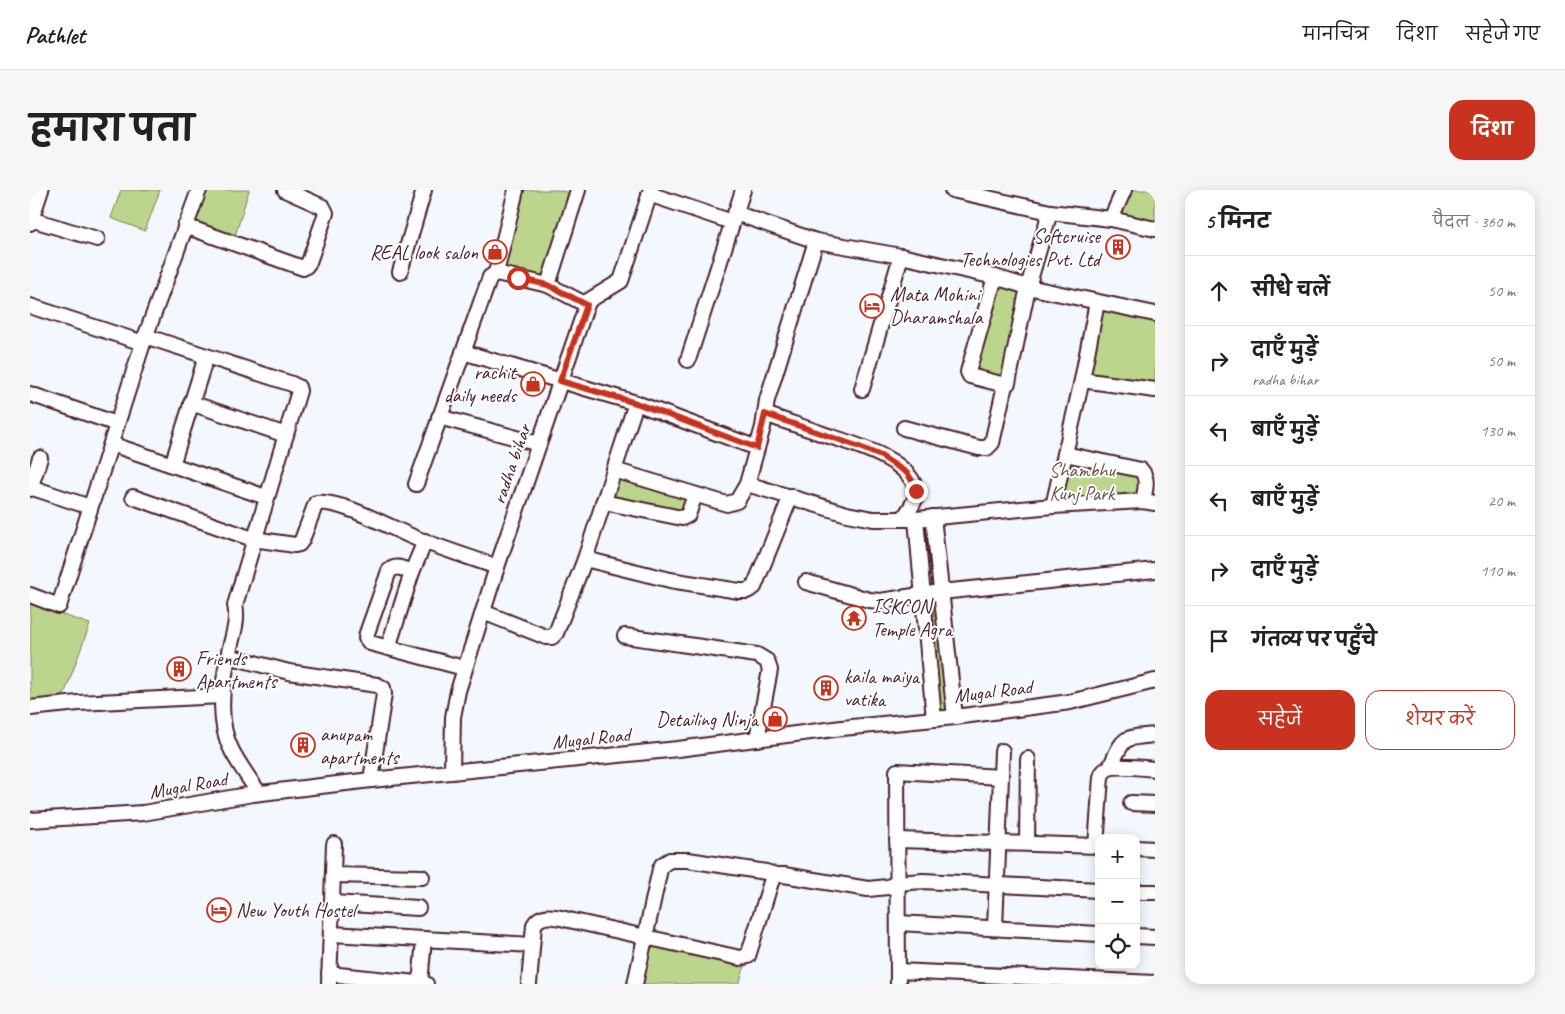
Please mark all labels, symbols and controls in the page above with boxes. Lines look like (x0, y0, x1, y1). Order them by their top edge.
text: Pathlet (25, 20, 85, 50)
text: मानचित्र (1303, 23, 1369, 45)
text: दिशा (1397, 23, 1437, 45)
text: सहेजे गए (1465, 23, 1540, 45)
button: दिशा (1449, 100, 1535, 160)
text: हमारा पता (30, 106, 194, 151)
text: 5 मिनट (1205, 208, 1270, 234)
text: पैदल · 360 m (1433, 212, 1515, 232)
place label: Softcruise Technologies Pvt. Ltd (960, 224, 1103, 272)
building icon: Softcruise Technologies Pvt. Ltd (1105, 234, 1131, 260)
shop icon: REAL look salon (482, 239, 508, 265)
place label: REAL look salon (370, 240, 479, 265)
route start (507, 267, 530, 290)
icon: ahead (1205, 277, 1233, 305)
text: सीधे चलें (1252, 278, 1330, 302)
text: 50 m (1488, 281, 1515, 301)
place label: Mata Mohini Dharamshala (890, 282, 984, 330)
hotel icon: Mata Mohini Dharamshala (859, 293, 885, 319)
text: दाएँ मुड़ें (1252, 338, 1318, 362)
icon: right (1205, 347, 1233, 375)
text: 50 m (1488, 351, 1515, 371)
place label: rachit daily needs (444, 360, 518, 408)
text: radha bihar (1252, 370, 1318, 390)
shop icon: rachit daily needs (520, 371, 546, 397)
icon: left (1205, 417, 1233, 445)
text: बाएँ मुड़ें (1252, 418, 1318, 442)
street label: radha bihar (486, 419, 537, 508)
text: 130 m (1481, 421, 1515, 441)
park label: Shambhu Kunj Park (1049, 458, 1116, 506)
route end (905, 480, 928, 503)
icon: left (1205, 487, 1233, 515)
text: बाएँ मुड़ें (1252, 488, 1318, 512)
text: 20 m (1488, 491, 1515, 511)
icon: right (1205, 557, 1233, 585)
text: दाएँ मुड़ें (1252, 558, 1318, 582)
text: 110 m (1481, 561, 1515, 581)
place label: ISKCON Temple Agra (872, 594, 954, 642)
temple icon: ISKCON Temple Agra (841, 605, 867, 631)
icon: arrive (1205, 627, 1233, 655)
text: गंतव्य पर पहुँचे (1252, 628, 1377, 652)
place label: Friends Apartments (196, 646, 278, 694)
building icon: Friends Apartments (166, 656, 192, 682)
place label: kaila maiya vatika (844, 664, 921, 712)
street label: Mugal Road (953, 674, 1037, 709)
building icon: kaila maiya vatika (813, 675, 839, 701)
button: सहेजें (1205, 690, 1355, 750)
button: शेयर करें (1365, 690, 1515, 750)
shop icon: Detailing Ninja (762, 706, 788, 732)
place label: Detailing Ninja (656, 707, 760, 732)
place label: anupam apartments (320, 722, 400, 770)
street label: Mugal Road (551, 722, 635, 755)
building icon: anupam apartments (290, 732, 316, 758)
street label: Mugal Road (147, 766, 232, 805)
map controls (1095, 834, 1140, 969)
button: + (1095, 834, 1140, 879)
button: − (1095, 879, 1140, 924)
hotel icon: New Youth Hostel (206, 897, 232, 923)
place label: New Youth Hostel (236, 898, 359, 923)
button: locate (1095, 924, 1140, 969)

